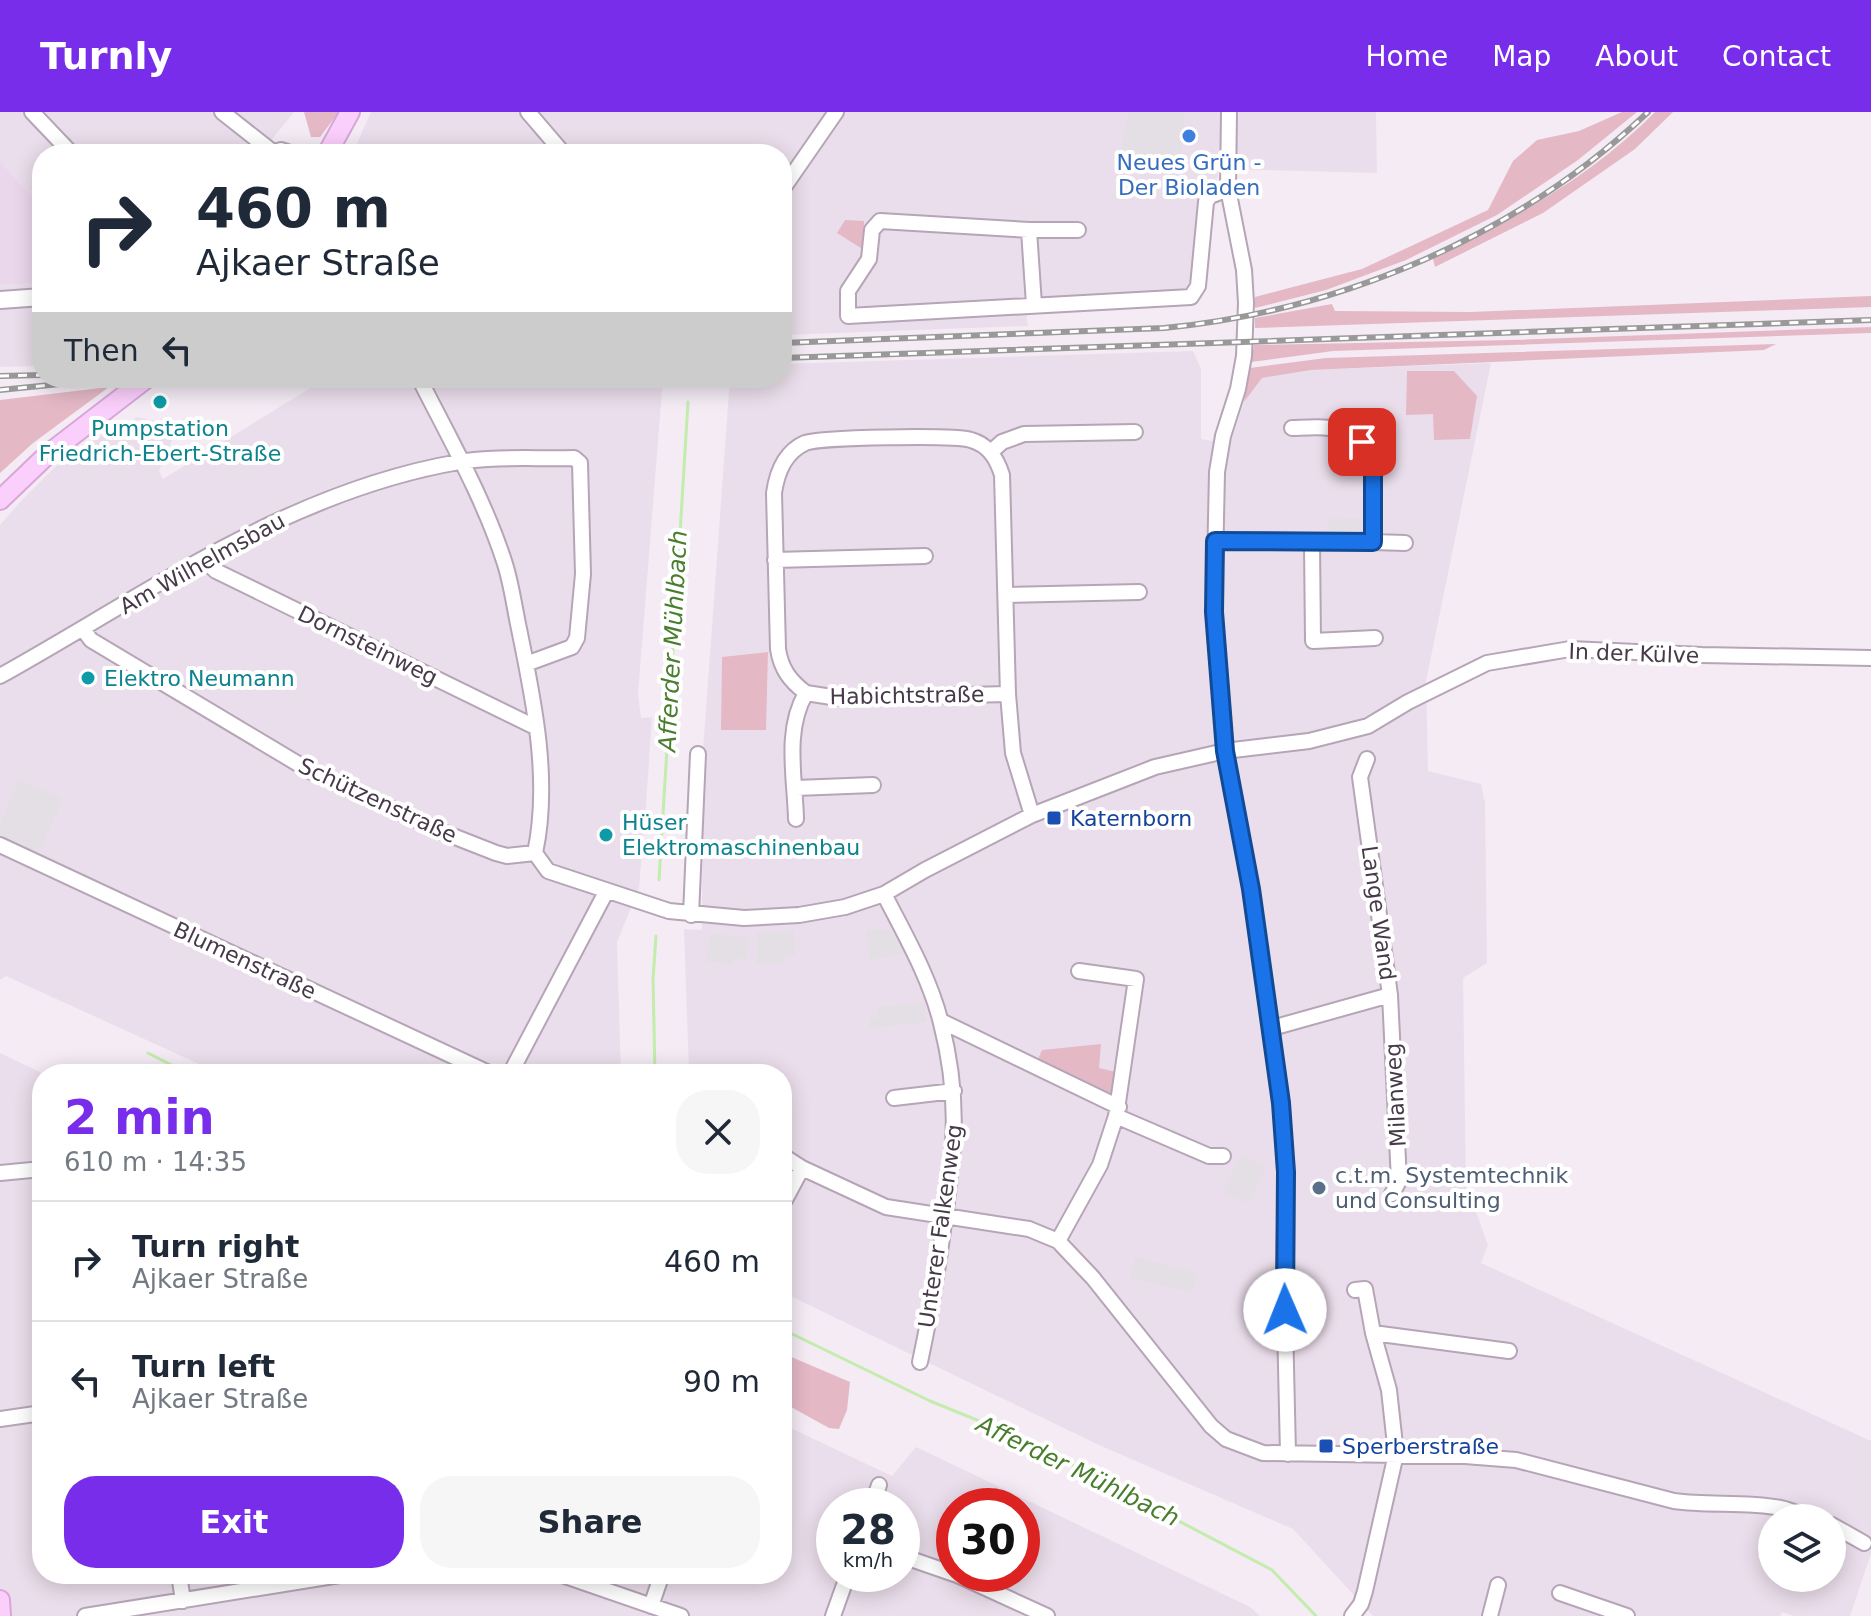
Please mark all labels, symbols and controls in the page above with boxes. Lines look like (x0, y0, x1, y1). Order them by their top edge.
text: Turnly (40, 34, 172, 78)
text: Home (1365, 40, 1448, 73)
text: Map (1492, 40, 1551, 73)
text: About (1595, 40, 1678, 73)
text: Contact (1722, 40, 1831, 73)
marker: Neues Grün - Der Bioladen (1180, 127, 1198, 145)
place label: Neues Grün - Der Bioladen (1117, 150, 1261, 200)
text: 460 m (196, 175, 391, 240)
icon: right (64, 176, 168, 280)
text: Ajkaer Straße (196, 242, 440, 283)
icon: left (155, 328, 199, 372)
text: Then (64, 333, 139, 368)
marker: Pumpstation Friedrich-Ebert-Straße (151, 393, 169, 411)
pin (1328, 408, 1396, 476)
place label: Pumpstation Friedrich-Ebert-Straße (39, 416, 281, 466)
icon: arrive (1340, 420, 1384, 464)
street label: Am Wilhelmsbau (115, 508, 289, 619)
water label: Afferder Mühlbach (653, 529, 693, 755)
street label: Dornsteinweg (294, 601, 442, 690)
street label: In der Külve (1568, 639, 1700, 668)
place label: Elektro Neumann (104, 666, 295, 691)
marker: Elektro Neumann (79, 669, 97, 687)
street label: Habichtstraße (829, 682, 985, 709)
street label: Schützenstraße (295, 753, 461, 848)
place label: Katernborn (1070, 806, 1192, 831)
marker: Katernborn (1045, 809, 1063, 827)
place label: Hüser Elektromaschinenbau (622, 810, 860, 860)
marker: Hüser Elektromaschinenbau (597, 826, 615, 844)
street label: Lange Wand (1357, 844, 1400, 982)
street label: Blumenstraße (170, 917, 320, 1004)
street label: Milanweg (1380, 1042, 1411, 1148)
text: 2 min (64, 1089, 215, 1145)
button: close (676, 1090, 760, 1174)
street label: Unterer Falkenweg (914, 1123, 967, 1330)
text: 610 m · 14:35 (64, 1147, 247, 1177)
place label: c.t.m. Systemtechnik und Consulting (1335, 1163, 1568, 1213)
marker: c.t.m. Systemtechnik und Consulting (1310, 1179, 1328, 1197)
text: Turn right (132, 1229, 299, 1264)
icon: right (64, 1239, 108, 1283)
text: 460 m (664, 1244, 760, 1279)
text: Ajkaer Straße (132, 1264, 308, 1294)
position arrow (1243, 1268, 1327, 1352)
text: Turn left (132, 1349, 275, 1384)
icon: left (64, 1359, 108, 1403)
text: 90 m (683, 1364, 760, 1399)
text: Ajkaer Straße (132, 1384, 308, 1414)
water label: Afferder Mühlbach (970, 1409, 1184, 1532)
place label: Sperberstraße (1342, 1434, 1499, 1459)
marker: Sperberstraße (1317, 1437, 1335, 1455)
button: Exit (64, 1476, 404, 1568)
button: Share (420, 1476, 760, 1568)
speed limit sign: 30 (936, 1488, 1040, 1592)
map controls (1758, 1504, 1846, 1592)
button: layers (1758, 1504, 1846, 1592)
text: 28 (840, 1507, 896, 1553)
text: km/h (843, 1548, 893, 1572)

